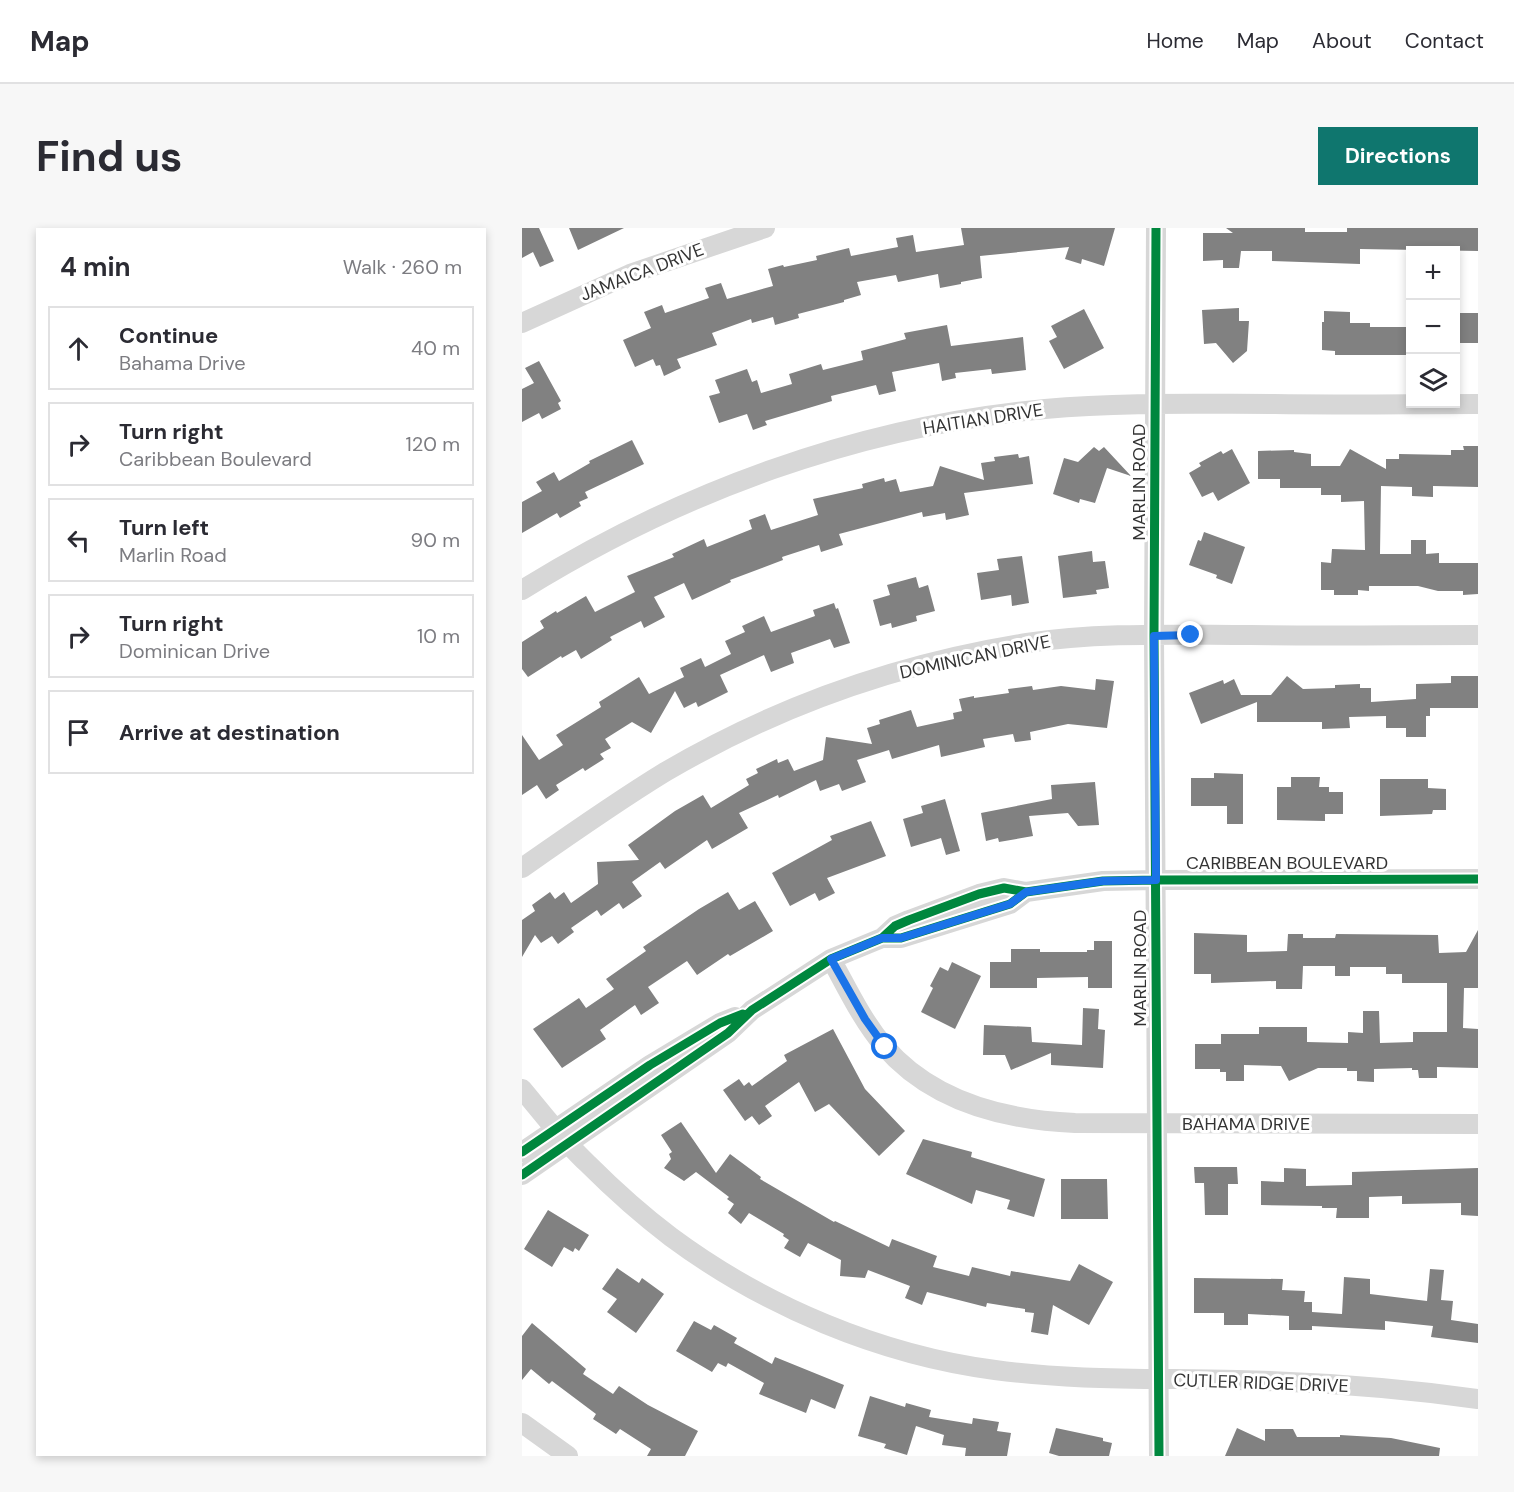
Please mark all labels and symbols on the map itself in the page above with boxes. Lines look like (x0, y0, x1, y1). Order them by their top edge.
street label: JAMAICA DRIVE (577, 237, 707, 307)
street label: HAITIAN DRIVE (921, 398, 1045, 440)
street label: MARLIN ROAD (1127, 424, 1151, 540)
route end (1177, 621, 1203, 647)
street label: DOMINICAN DRIVE (897, 629, 1053, 685)
street label: CARIBBEAN BOULEVARD (1186, 851, 1388, 875)
street label: MARLIN ROAD (1128, 910, 1152, 1026)
route start (871, 1033, 897, 1059)
street label: BAHAMA DRIVE (1182, 1112, 1310, 1136)
street label: CUTLER RIDGE DRIVE (1173, 1368, 1349, 1398)

